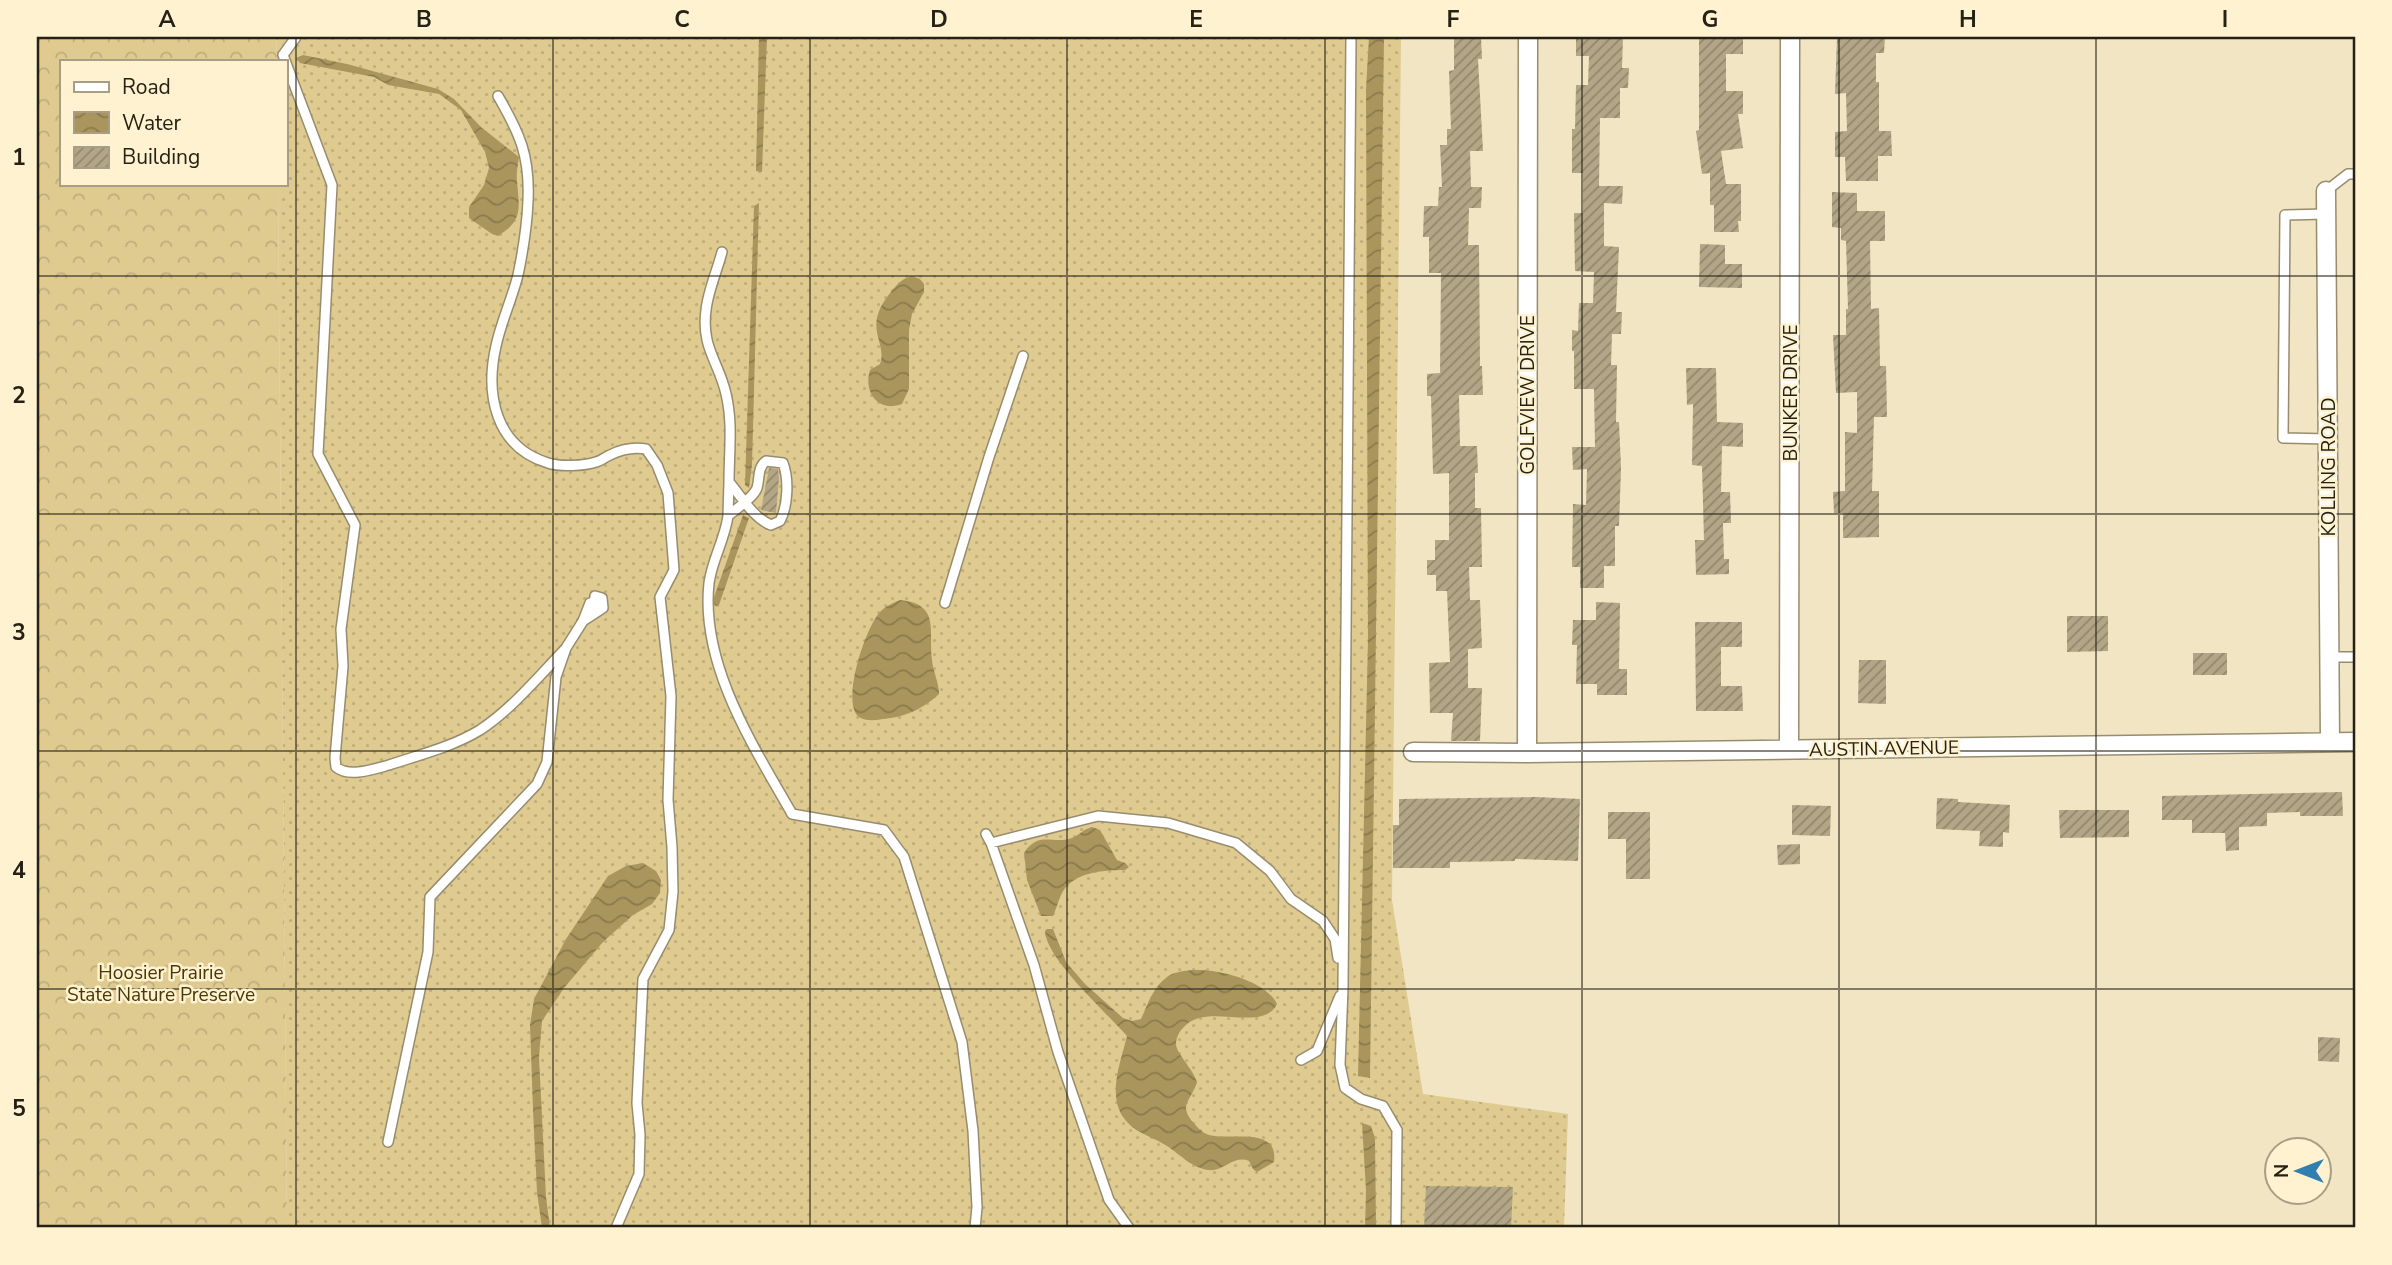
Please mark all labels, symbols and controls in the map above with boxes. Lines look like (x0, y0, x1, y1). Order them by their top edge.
text: A (158, 4, 176, 35)
text: B (416, 4, 432, 35)
text: C (674, 4, 690, 35)
text: D (930, 4, 948, 35)
text: E (1189, 4, 1203, 35)
text: F (1447, 4, 1460, 35)
text: G (1702, 4, 1718, 35)
text: H (1959, 4, 1977, 35)
text: I (2222, 4, 2228, 35)
legend (60, 60, 287, 186)
text: Road (122, 73, 171, 101)
text: Water (122, 109, 181, 137)
text: 1 (12, 142, 26, 173)
text: Building (122, 143, 200, 171)
street label: GOLFVIEW DRIVE (1515, 315, 1541, 475)
street label: BUNKER DRIVE (1778, 324, 1804, 462)
text: 2 (12, 380, 26, 411)
street label: KOLLING ROAD (2316, 397, 2342, 537)
text: 3 (12, 617, 26, 648)
street label: AUSTIN AVENUE (1809, 735, 1959, 763)
text: 4 (12, 855, 26, 886)
park label: Hoosier Prairie State Nature Preserve (67, 960, 255, 1008)
text: 5 (12, 1093, 26, 1124)
north arrow (2262, 1136, 2332, 1206)
text: N (2269, 1164, 2295, 1178)

